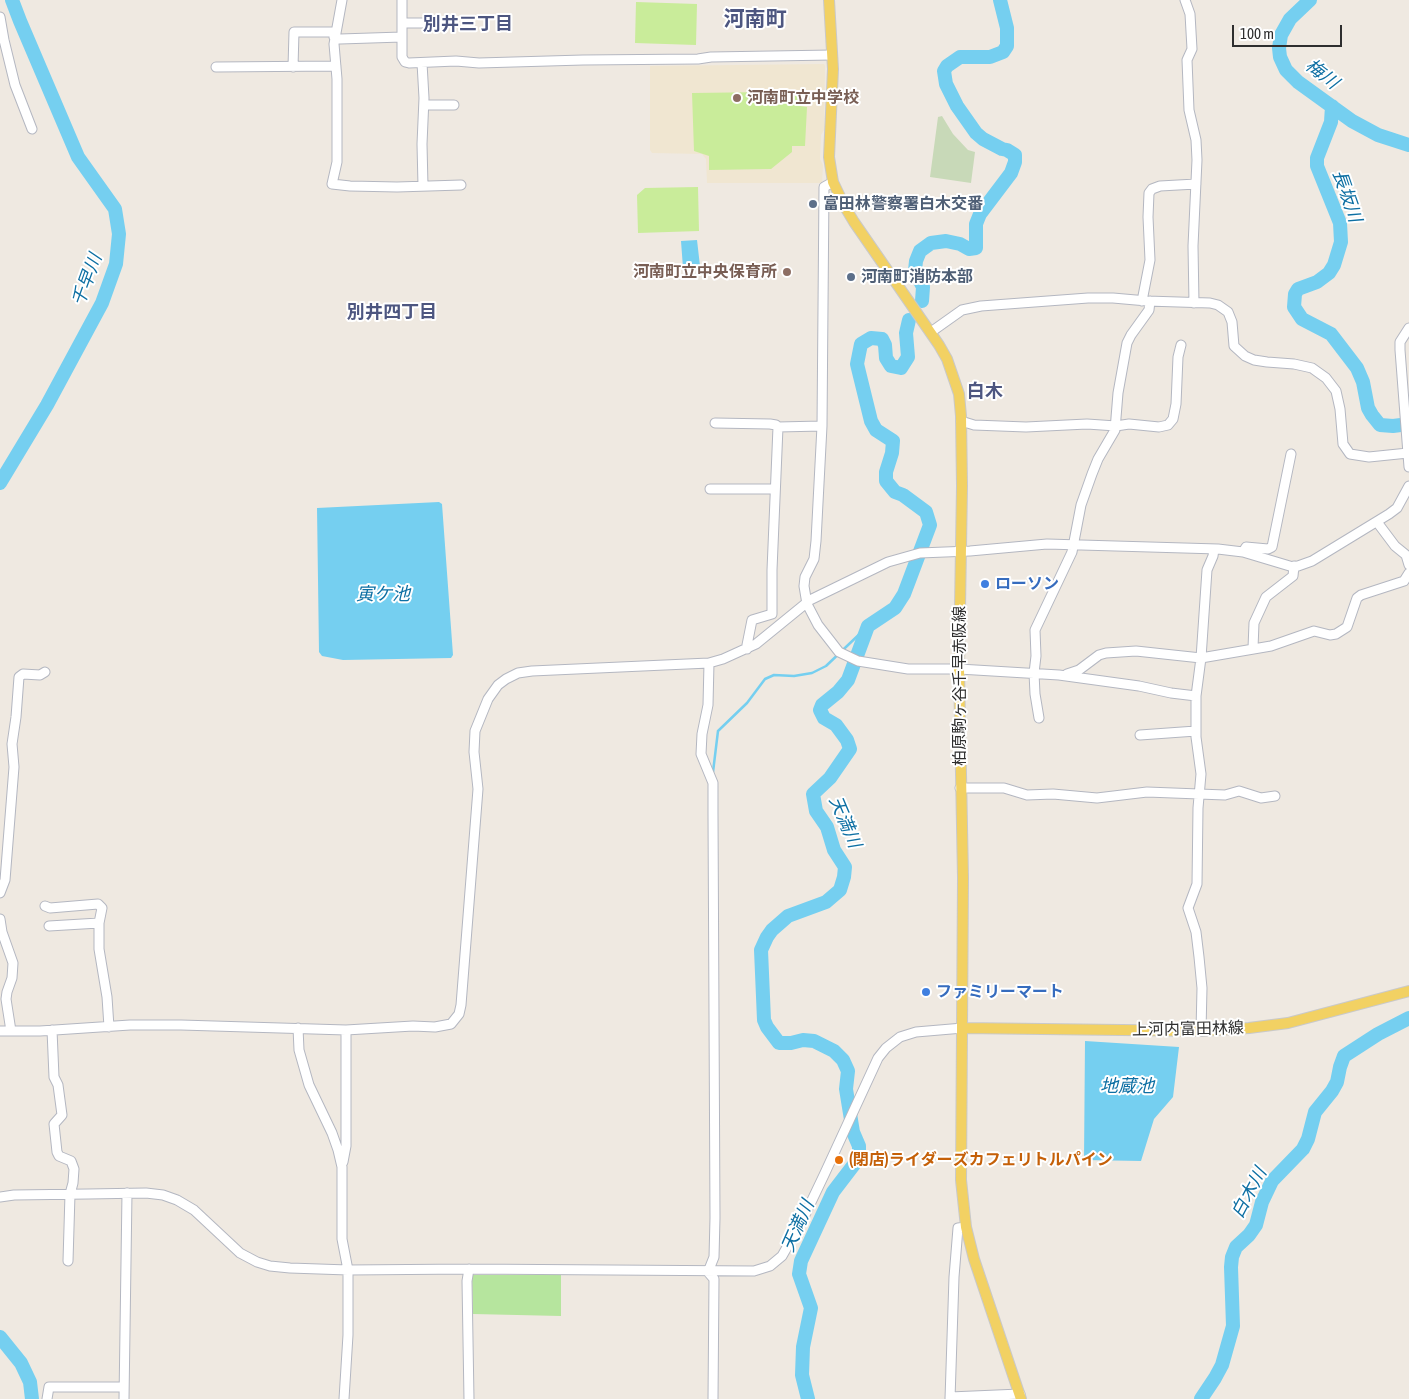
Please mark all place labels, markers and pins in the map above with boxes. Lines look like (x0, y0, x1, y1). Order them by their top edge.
place label: 河南町立中学校 (747, 88, 859, 108)
marker: 河南町立中学校 (731, 92, 743, 104)
place label: 富田林警察署白木交番 (823, 194, 983, 214)
marker: 富田林警察署白木交番 (807, 198, 819, 210)
place label: 河南町立中央保育所 (633, 262, 777, 282)
marker: 河南町立中央保育所 (781, 266, 793, 278)
place label: 河南町消防本部 (861, 267, 973, 287)
marker: 河南町消防本部 (845, 271, 857, 283)
place label: ローソン (995, 574, 1059, 594)
marker: ローソン (979, 578, 991, 590)
place label: ファミリーマート (936, 982, 1064, 1002)
marker: ファミリーマート (920, 986, 932, 998)
place label: (閉店)ライダーズカフェリトルパイン (849, 1150, 1113, 1170)
marker: (閉店)ライダーズカフェリトルパイン (833, 1154, 845, 1166)

